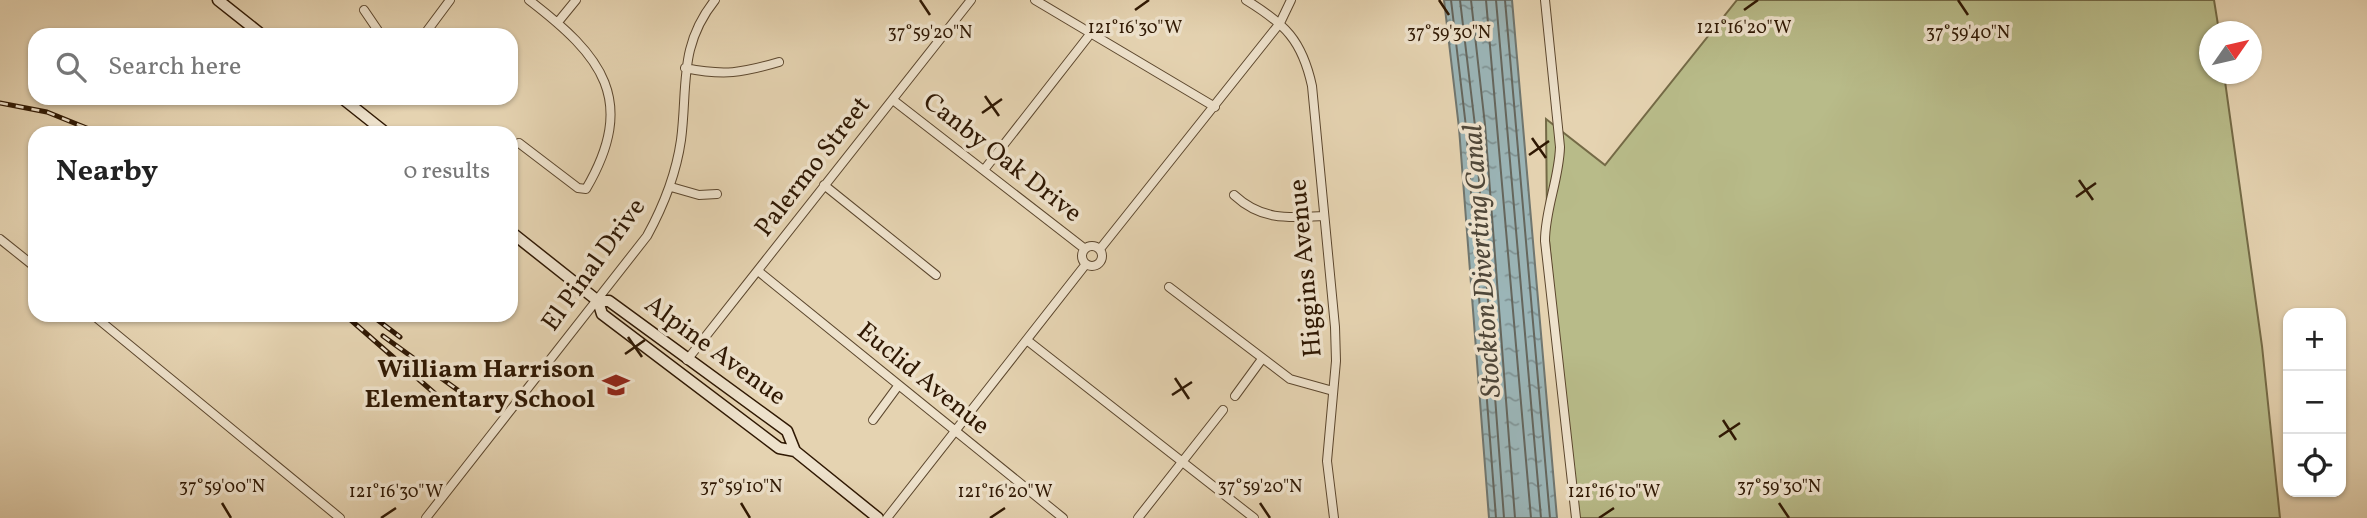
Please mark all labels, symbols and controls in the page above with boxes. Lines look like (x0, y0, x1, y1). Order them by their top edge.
text: 121°16'30"W (1088, 16, 1182, 41)
text: 121°16'20"W (1697, 16, 1791, 41)
text: 37°59'20"N (888, 21, 972, 46)
text: 37°59'30"N (1407, 21, 1491, 46)
text: 37°59'40"N (1926, 21, 2010, 46)
north arrow (2199, 21, 2262, 84)
search box (28, 28, 518, 105)
icon: search (52, 48, 90, 86)
text: Search here (108, 49, 241, 85)
street label: Canby Oak Drive (915, 84, 1089, 232)
street label: Palermo Street (747, 89, 879, 245)
water label: Stockton Diverting Canal (1454, 123, 1512, 399)
text: Nearby (56, 151, 158, 193)
text: 0 results (403, 156, 490, 188)
street label: Higgins Avenue (1280, 177, 1332, 359)
street label: El Pinal Drive (533, 191, 655, 339)
street label: Alpine Avenue (637, 287, 793, 415)
map controls (2283, 308, 2346, 497)
button: + (2283, 308, 2346, 371)
street label: Euclid Avenue (849, 314, 997, 444)
place label: William Harrison Elementary School (365, 352, 595, 418)
school or university icon: William Harrison Elementary School (601, 370, 631, 400)
button: − (2283, 371, 2346, 434)
button: locate (2283, 434, 2346, 497)
text: 37°59'00"N (179, 475, 265, 500)
text: 37°59'10"N (700, 475, 782, 500)
text: 37°59'20"N (1218, 475, 1302, 500)
text: 37°59'30"N (1737, 475, 1821, 500)
text: 121°16'30"W (349, 480, 443, 505)
text: 121°16'20"W (958, 480, 1052, 505)
text: 121°16'10"W (1568, 480, 1660, 505)

